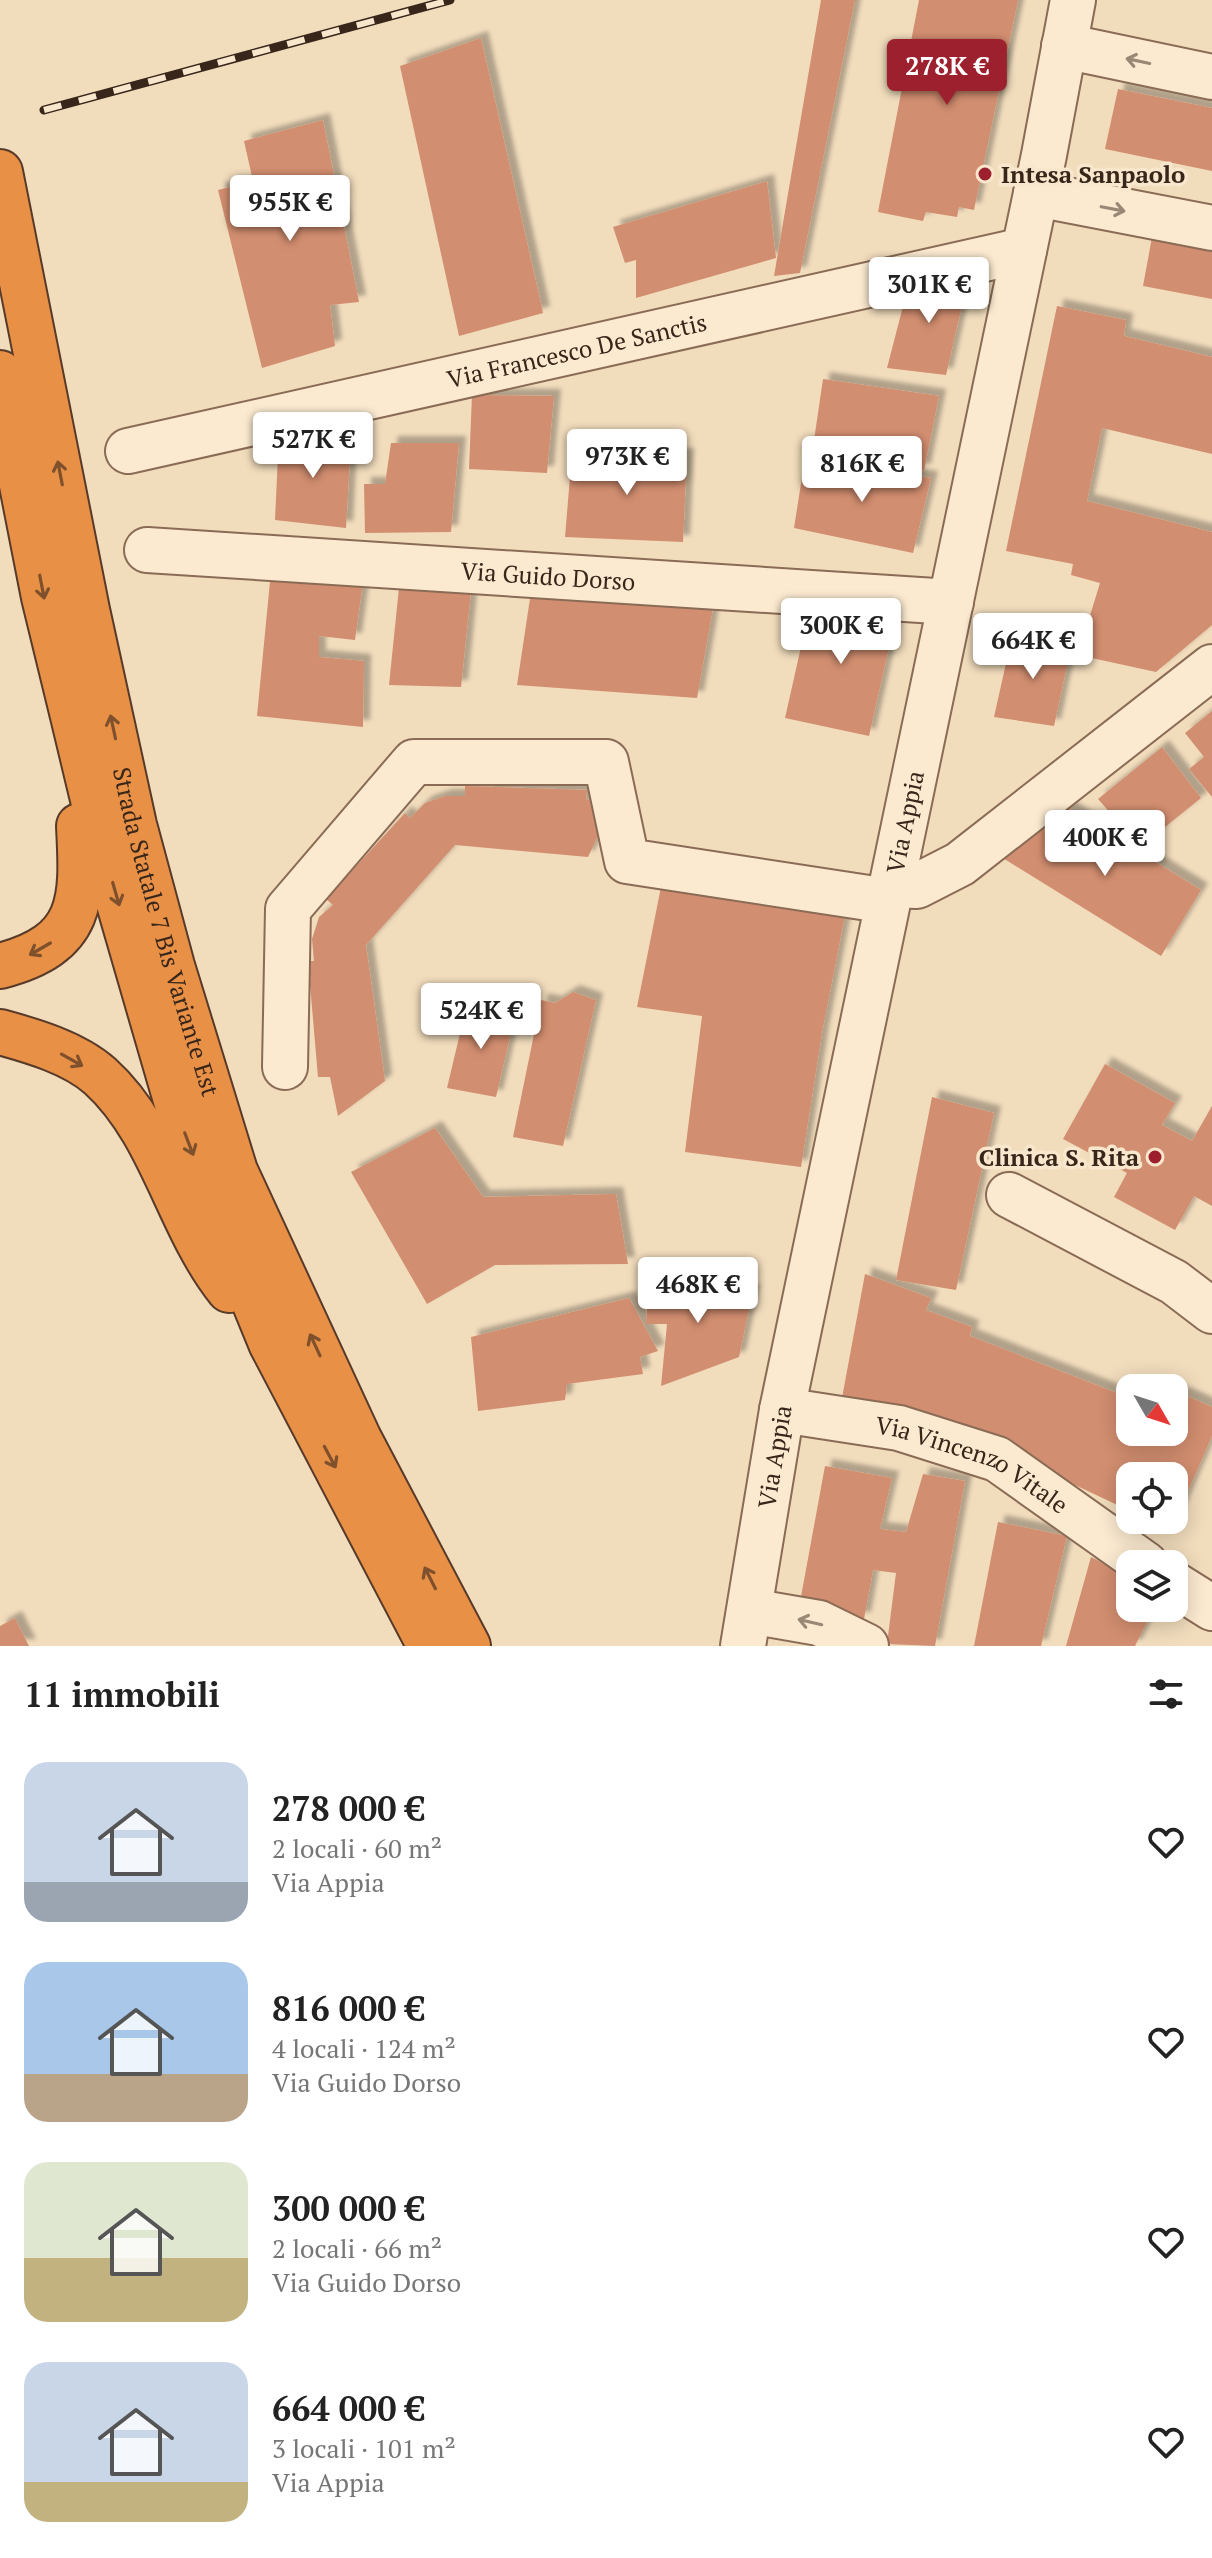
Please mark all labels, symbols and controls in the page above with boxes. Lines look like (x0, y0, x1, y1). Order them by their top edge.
pin: 278K € (882, 39, 1012, 107)
text: 278K € (905, 48, 989, 82)
one-way arrow (1126, 53, 1151, 68)
place label: Intesa Sanpaolo (1001, 158, 1185, 190)
marker: Intesa Sanpaolo (976, 165, 994, 183)
pin: 955K € (225, 175, 355, 243)
text: 955K € (248, 184, 332, 218)
one-way arrow (1099, 202, 1125, 217)
pin: 301K € (864, 257, 994, 325)
text: 301K € (887, 266, 971, 300)
street label: Via Francesco De Sanctis (444, 306, 710, 395)
pin: 527K € (248, 412, 378, 480)
text: 527K € (271, 421, 355, 455)
pin: 973K € (562, 429, 692, 497)
pin: 816K € (797, 436, 927, 504)
text: 973K € (585, 438, 669, 472)
text: 816K € (820, 445, 904, 479)
one-way arrow (52, 461, 67, 486)
street label: Via Guido Dorso (460, 554, 636, 598)
one-way arrow (35, 574, 50, 599)
pin: 300K € (776, 598, 906, 666)
text: 300K € (799, 607, 883, 641)
pin: 664K € (968, 613, 1098, 681)
text: 664K € (991, 622, 1075, 656)
one-way arrow (105, 715, 120, 741)
street label: Strada Statale 7 Bis Variante Est (106, 764, 227, 1100)
street label: Via Appia (878, 768, 931, 876)
pin: 400K € (1040, 810, 1170, 878)
text: 400K € (1063, 819, 1147, 853)
one-way arrow (110, 881, 125, 907)
one-way arrow (29, 941, 52, 957)
pin: 524K € (416, 983, 546, 1051)
text: 524K € (439, 992, 523, 1026)
one-way arrow (60, 1052, 83, 1068)
one-way arrow (183, 1131, 197, 1156)
place label: Clinica S. Rita (979, 1141, 1140, 1173)
marker: Clinica S. Rita (1146, 1148, 1164, 1166)
pin: 468K € (633, 1257, 763, 1325)
text: 468K € (656, 1266, 740, 1300)
one-way arrow (307, 1333, 322, 1357)
north arrow (1116, 1374, 1188, 1446)
map controls (1116, 1374, 1188, 1622)
street label: Via Appia (750, 1403, 799, 1511)
street label: Via Vincenzo Vitale (874, 1409, 1075, 1521)
one-way arrow (323, 1445, 339, 1468)
button: locate (1116, 1462, 1188, 1534)
button: layers (1116, 1550, 1188, 1622)
one-way arrow (422, 1567, 438, 1591)
one-way arrow (797, 1614, 823, 1629)
text: 11 immobili (24, 1672, 220, 1717)
icon: filters (1144, 1672, 1188, 1716)
text: 278 000 € (272, 1786, 425, 1831)
icon: home (88, 1794, 184, 1890)
icon: heart (1144, 1820, 1188, 1864)
text: 2 locali · 60 m² (272, 1831, 442, 1865)
text: Via Appia (272, 1865, 385, 1899)
text: 816 000 € (272, 1986, 425, 2031)
icon: home (88, 1994, 184, 2090)
icon: heart (1144, 2020, 1188, 2064)
text: 4 locali · 124 m² (272, 2031, 456, 2065)
text: Via Guido Dorso (272, 2065, 461, 2099)
text: 300 000 € (272, 2186, 425, 2231)
icon: home (88, 2194, 184, 2290)
icon: heart (1144, 2220, 1188, 2264)
text: 2 locali · 66 m² (272, 2231, 442, 2265)
text: Via Guido Dorso (272, 2265, 461, 2299)
text: 664 000 € (272, 2386, 425, 2431)
icon: home (88, 2394, 184, 2490)
icon: heart (1144, 2420, 1188, 2464)
text: 3 locali · 101 m² (272, 2431, 456, 2465)
text: Via Appia (272, 2465, 385, 2499)

